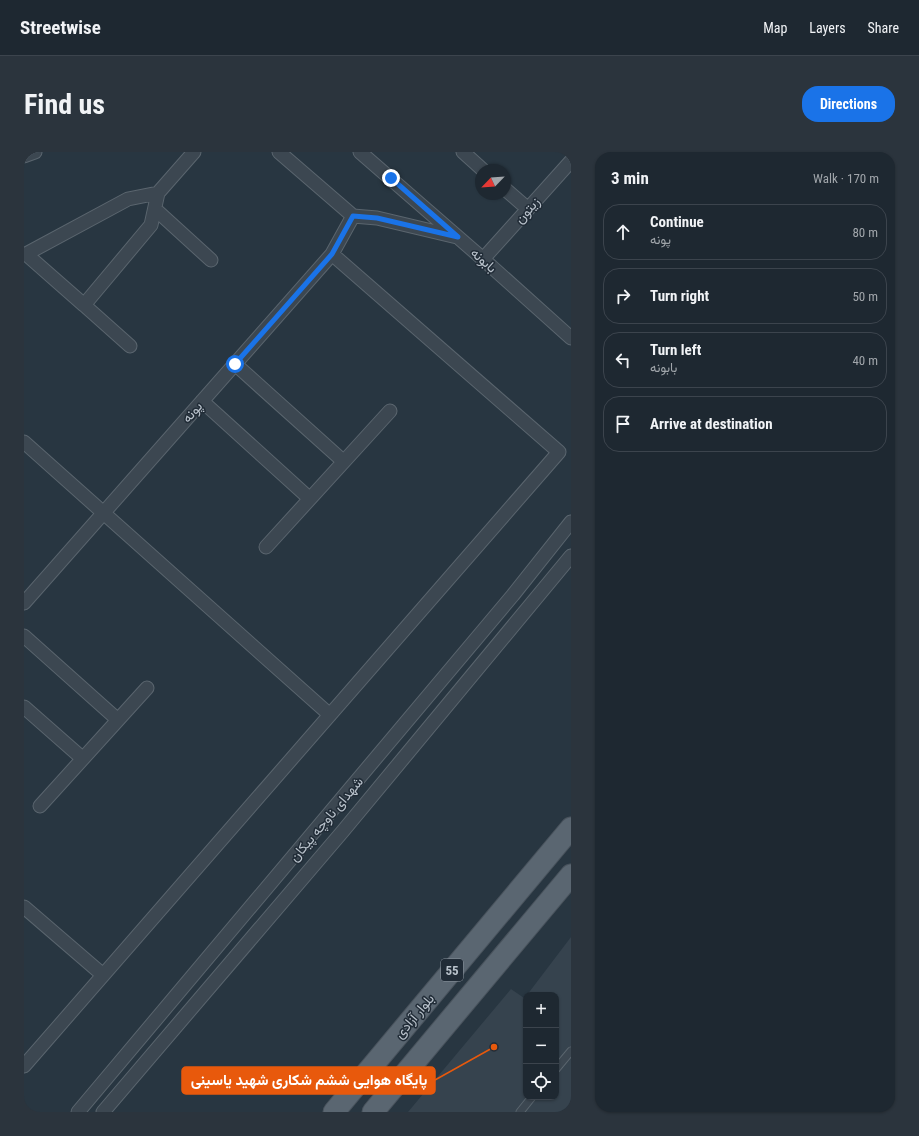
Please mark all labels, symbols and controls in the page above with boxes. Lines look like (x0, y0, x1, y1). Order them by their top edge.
text: Streetwise (20, 16, 101, 39)
text: Map (763, 20, 787, 36)
text: Layers (809, 20, 846, 36)
text: Share (868, 20, 899, 36)
button: Directions (802, 86, 895, 122)
text: Find us (24, 88, 105, 121)
north arrow (475, 164, 511, 200)
text: 3 min (611, 168, 649, 188)
route end (382, 169, 400, 187)
text: Walk · 170 m (813, 171, 879, 186)
street label: زیتون (511, 193, 544, 227)
text: Continue (650, 213, 704, 231)
icon: ahead (612, 221, 634, 243)
text: 80 m (852, 225, 878, 240)
text: پونه (650, 232, 671, 247)
street label: بابونه (467, 244, 500, 277)
icon: right (612, 285, 634, 307)
text: Turn right (650, 287, 709, 305)
text: 50 m (852, 289, 878, 304)
text: Turn left (650, 341, 701, 359)
icon: left (612, 349, 634, 371)
text: 40 m (852, 353, 878, 368)
route start (226, 355, 244, 373)
text: بابونه (650, 360, 677, 375)
street label: پونه (179, 398, 207, 427)
icon: arrive (612, 413, 634, 435)
text: Arrive at destination (650, 415, 773, 433)
street label: شهدای ناوچه پیکان (286, 773, 368, 866)
road number: 55 (441, 959, 463, 981)
street label: بلوار آزادی (391, 991, 438, 1042)
map controls (523, 992, 559, 1100)
button: + (523, 992, 559, 1028)
button: − (523, 1028, 559, 1064)
button: locate (523, 1064, 559, 1100)
callout: پایگاه هوایی ششم شکاری شهید یاسینی (182, 1067, 435, 1094)
text: پایگاه هوایی ششم شکاری شهید یاسینی (191, 1071, 428, 1090)

